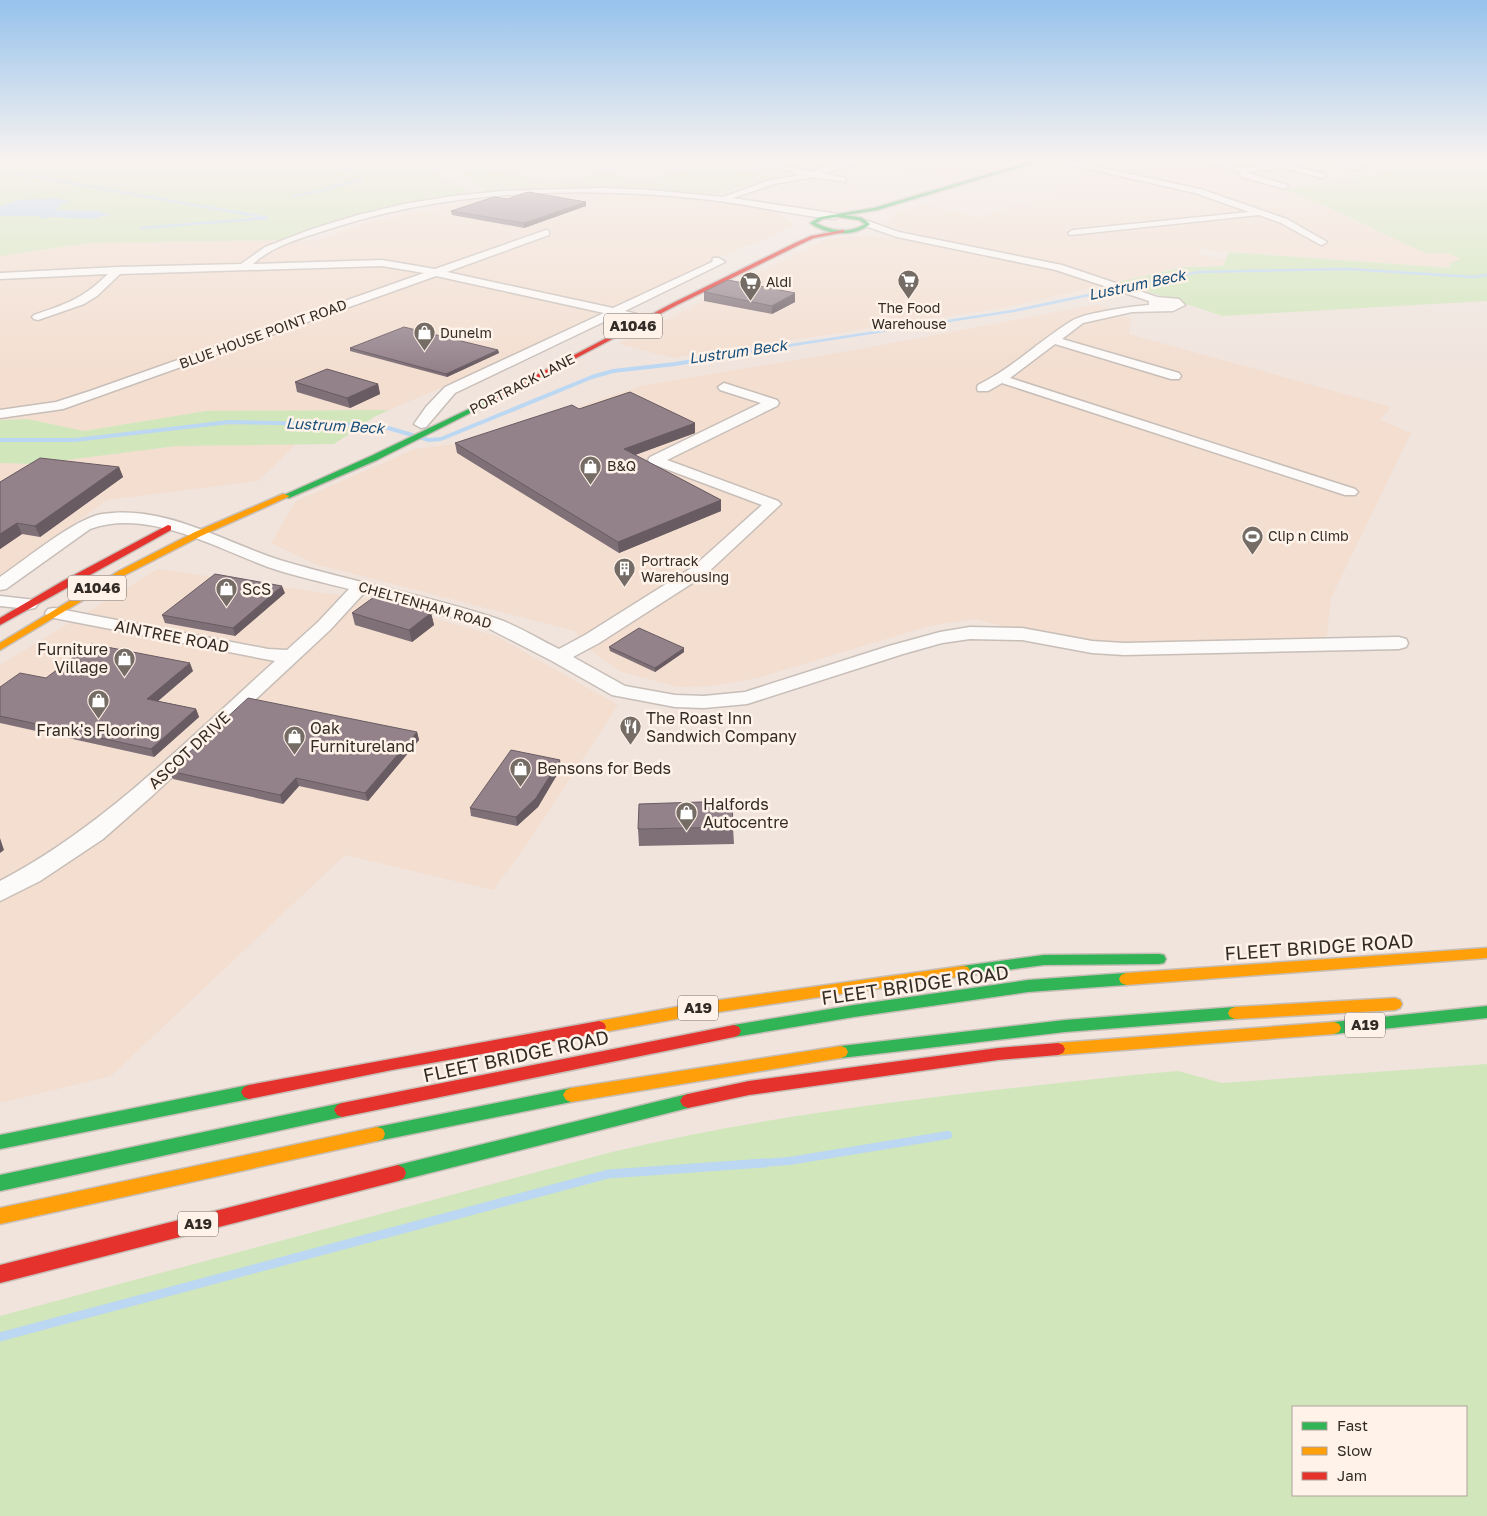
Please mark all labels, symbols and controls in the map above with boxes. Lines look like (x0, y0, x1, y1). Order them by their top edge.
water label: Lustrum Beck (1087, 265, 1188, 303)
supermarket icon: The Food Warehouse (897, 268, 921, 299)
supermarket icon: Aldi (738, 270, 762, 301)
place label: Aldi (766, 273, 792, 290)
street label: BLUE HOUSE POINT ROAD (177, 295, 349, 372)
place label: The Food Warehouse (871, 299, 947, 332)
road number: A1046 (604, 314, 662, 338)
shop icon: Dunelm (412, 321, 436, 352)
place label: Dunelm (440, 324, 492, 341)
water label: Lustrum Beck (688, 335, 789, 367)
street label: PORTRACK LANE (466, 350, 577, 417)
water label: Lustrum Beck (285, 413, 386, 437)
shop icon: B&Q (579, 454, 603, 485)
place label: B&Q (607, 457, 636, 474)
sports icon: Clip n Climb (1240, 524, 1264, 555)
place label: Clip n Climb (1268, 527, 1349, 544)
place label: Portrack Warehousing (641, 552, 729, 585)
building icon: Portrack Warehousing (613, 557, 637, 588)
road number: A1046 (68, 576, 126, 600)
shop icon: ScS (214, 577, 238, 608)
street label: CHELTENHAM ROAD (357, 577, 494, 632)
place label: ScS (242, 579, 271, 599)
street label: AINTREE ROAD (113, 615, 231, 657)
place label: Furniture Village (37, 639, 108, 677)
shop icon: Furniture Village (112, 646, 136, 677)
shop icon: Frank's Flooring (86, 689, 110, 720)
street label: ASCOT DRIVE (144, 707, 234, 793)
place label: The Roast Inn Sandwich Company (646, 708, 797, 746)
restaurant icon: The Roast Inn Sandwich Company (618, 715, 642, 746)
place label: Oak Furnitureland (310, 718, 415, 756)
place label: Frank's Flooring (36, 720, 160, 740)
shop icon: Oak Furnitureland (282, 725, 306, 756)
shop icon: Bensons for Beds (509, 756, 533, 787)
place label: Bensons for Beds (537, 758, 671, 778)
place label: Halfords Autocentre (703, 794, 789, 832)
shop icon: Halfords Autocentre (675, 801, 699, 832)
street label: FLEET BRIDGE ROAD (1224, 928, 1414, 965)
street label: FLEET BRIDGE ROAD (820, 960, 1010, 1009)
road number: A19 (678, 996, 718, 1020)
road number: A19 (1345, 1012, 1385, 1038)
street label: FLEET BRIDGE ROAD (421, 1025, 611, 1086)
road number: A19 (178, 1212, 218, 1236)
legend (1292, 1406, 1467, 1496)
text: Fast (1337, 1416, 1368, 1434)
text: Slow (1337, 1441, 1372, 1459)
text: Jam (1337, 1466, 1367, 1484)

